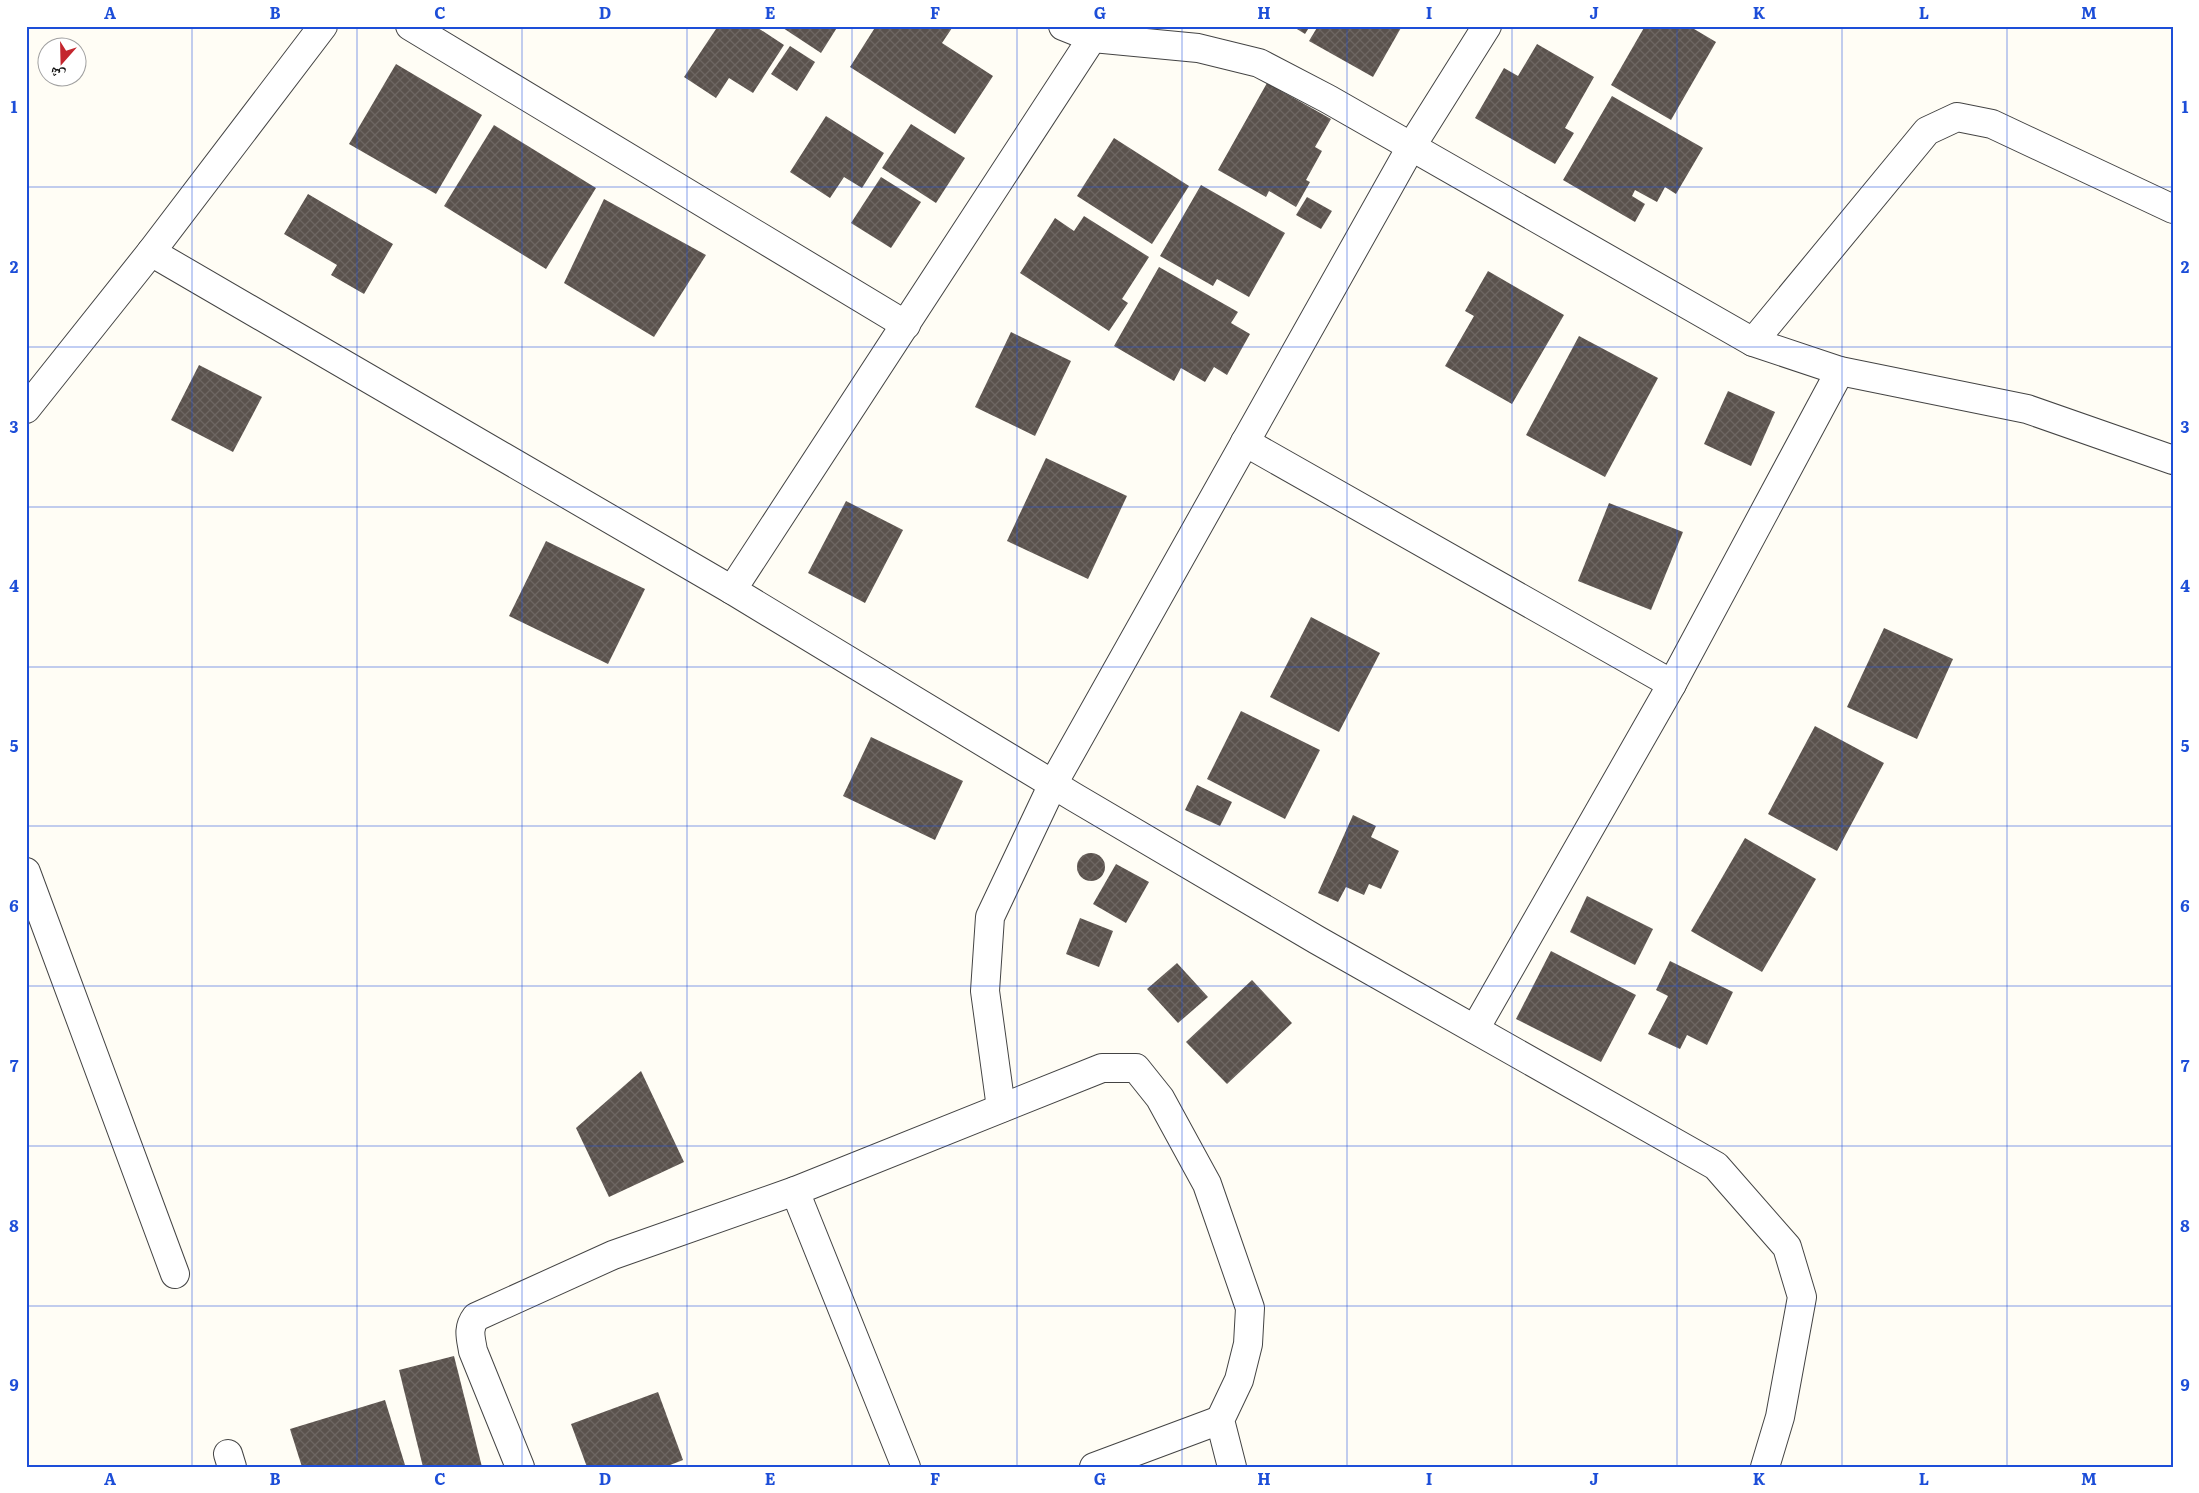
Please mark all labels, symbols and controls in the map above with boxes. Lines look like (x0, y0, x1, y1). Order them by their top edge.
text: A (104, 0, 116, 24)
text: B (269, 0, 281, 24)
text: C (434, 0, 446, 24)
text: D (599, 0, 611, 24)
text: E (765, 0, 776, 24)
text: F (930, 0, 940, 24)
text: G (1094, 0, 1106, 24)
text: H (1257, 0, 1271, 24)
text: I (1426, 0, 1432, 24)
text: J (1589, 0, 1599, 24)
text: K (1753, 0, 1766, 24)
text: L (1919, 0, 1929, 24)
text: M (2081, 0, 2097, 24)
north arrow (38, 38, 88, 88)
text: ش (47, 63, 68, 87)
text: 1 (11, 94, 18, 118)
text: 1 (2182, 94, 2189, 118)
text: 2 (10, 254, 19, 278)
text: 2 (2181, 254, 2190, 278)
text: 3 (10, 414, 19, 438)
text: 3 (2181, 414, 2190, 438)
text: 4 (9, 573, 19, 597)
text: 4 (2180, 573, 2190, 597)
text: 5 (10, 733, 19, 757)
text: 5 (2181, 733, 2190, 757)
text: 6 (9, 893, 19, 917)
text: 6 (2180, 893, 2190, 917)
text: 7 (10, 1053, 19, 1077)
text: 7 (2181, 1053, 2190, 1077)
text: 8 (9, 1213, 19, 1237)
text: 8 (2180, 1213, 2190, 1237)
text: 9 (9, 1372, 19, 1396)
text: 9 (2180, 1372, 2190, 1396)
text: A (104, 1466, 116, 1490)
text: B (269, 1466, 281, 1490)
text: C (434, 1466, 446, 1490)
text: D (599, 1466, 611, 1490)
text: E (765, 1466, 776, 1490)
text: F (930, 1466, 940, 1490)
text: G (1094, 1466, 1106, 1490)
text: H (1257, 1466, 1271, 1490)
text: I (1426, 1466, 1432, 1490)
text: J (1589, 1466, 1599, 1490)
text: K (1753, 1466, 1766, 1490)
text: L (1919, 1466, 1929, 1490)
text: M (2081, 1466, 2097, 1490)

